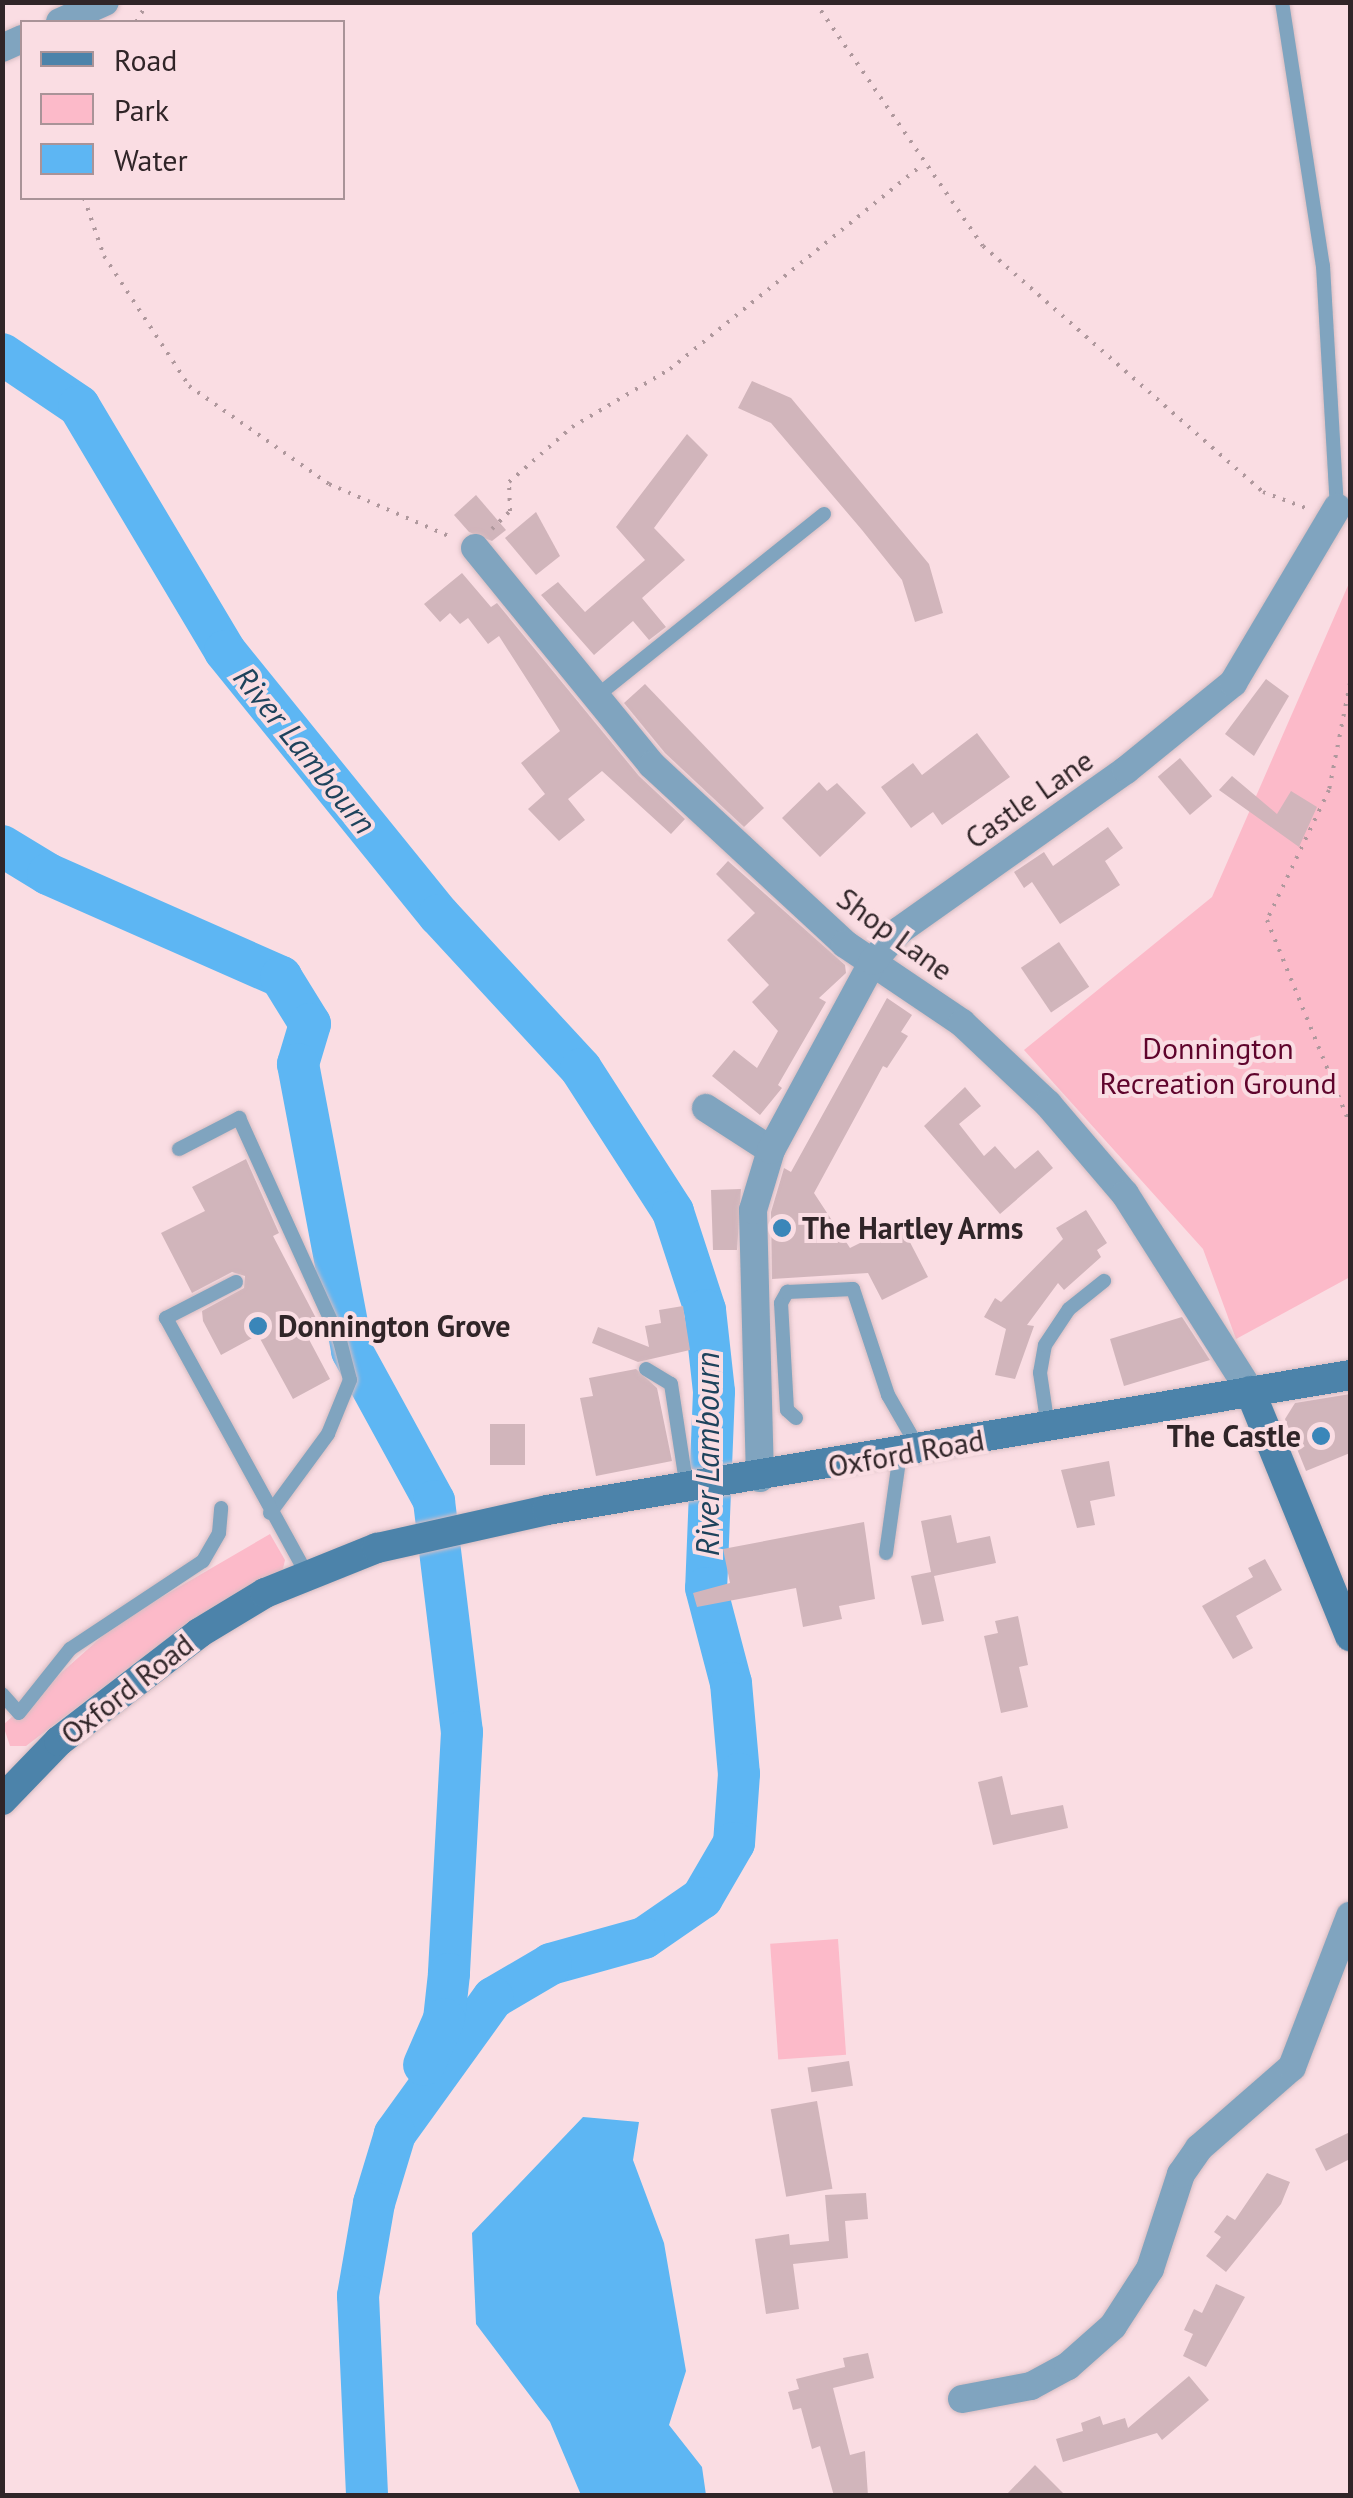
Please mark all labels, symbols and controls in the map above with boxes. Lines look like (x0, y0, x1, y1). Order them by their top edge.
legend (20, 20, 345, 200)
text: Road (114, 40, 178, 79)
text: Park (114, 90, 169, 129)
text: Water (114, 140, 188, 179)
water label: River Lambourn (226, 659, 384, 841)
street label: Castle Lane (958, 742, 1100, 856)
street label: Shop Lane (830, 880, 960, 988)
park label: Donnington Recreation Ground (1099, 1030, 1337, 1100)
place label: The Hartley Arms (802, 1210, 1026, 1246)
marker: The Hartley Arms (771, 1217, 793, 1239)
place label: Donnington Grove (278, 1308, 511, 1344)
marker: Donnington Grove (247, 1315, 269, 1337)
water label: River Lambourn (688, 1352, 726, 1556)
place label: The Castle (1166, 1418, 1301, 1454)
street label: Oxford Road (825, 1422, 987, 1484)
marker: The Castle (1310, 1425, 1332, 1447)
street label: Oxford Road (54, 1626, 200, 1752)

